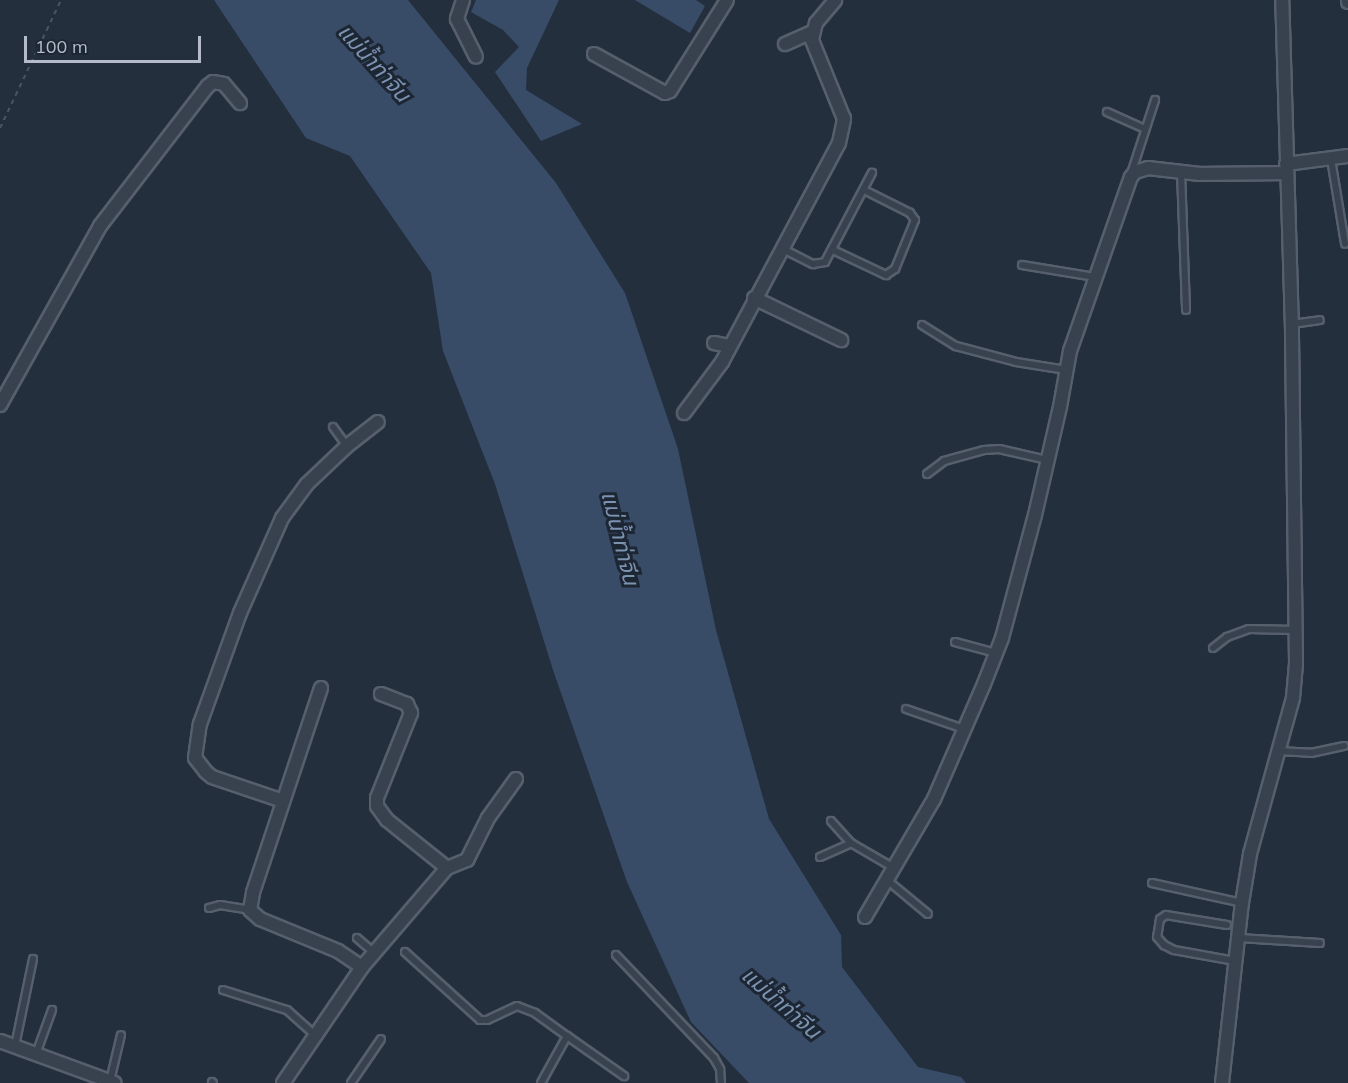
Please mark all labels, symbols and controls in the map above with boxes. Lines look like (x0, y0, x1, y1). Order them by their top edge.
water label: แม่น้ำท่าจีน (332, 19, 416, 107)
scale bar (27, 24, 204, 62)
text: 100 m (35, 35, 88, 58)
water label: แม่น้ำท่าจีน (596, 488, 644, 588)
water label: แม่น้ำท่าจีน (736, 962, 826, 1044)

